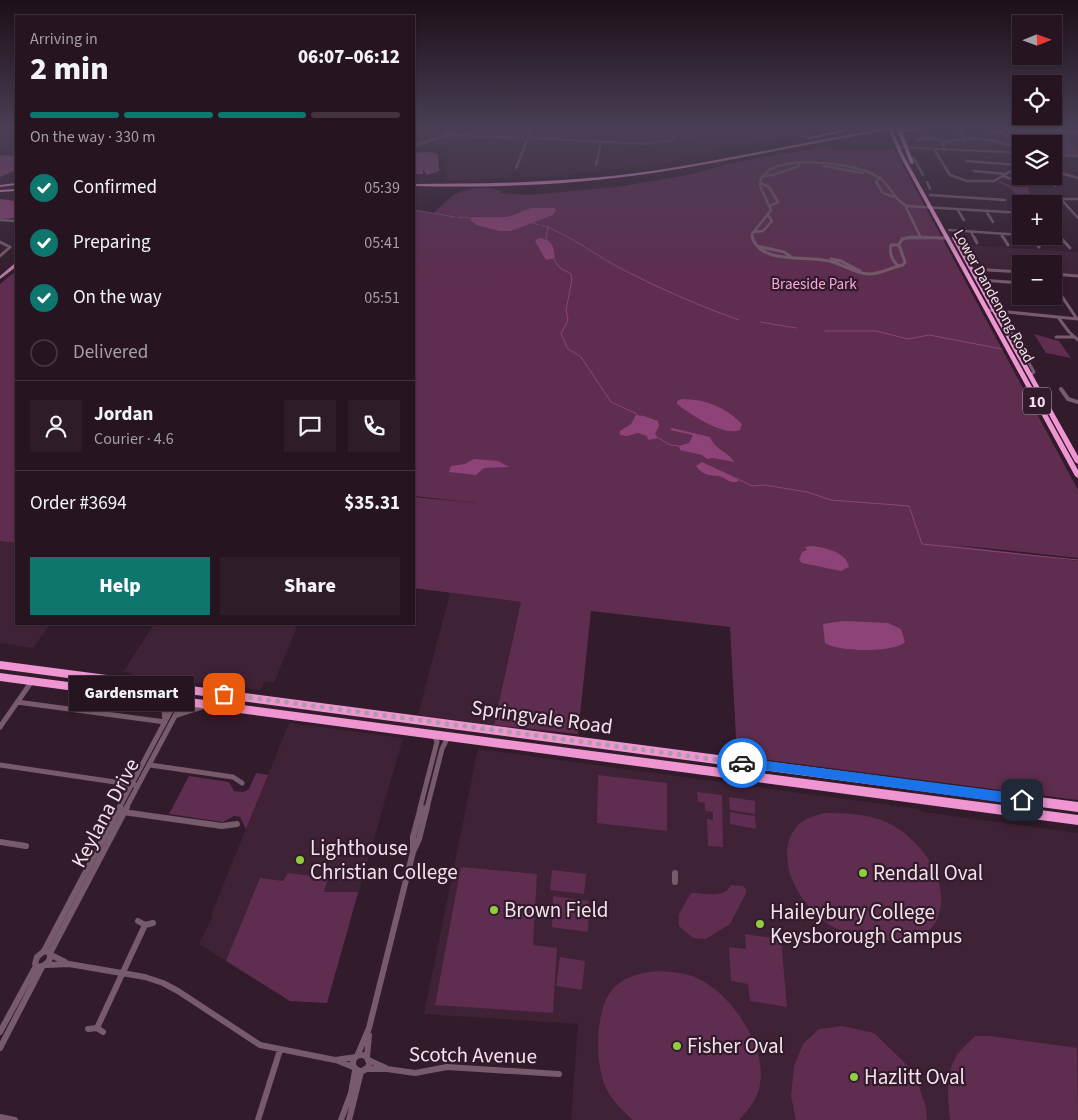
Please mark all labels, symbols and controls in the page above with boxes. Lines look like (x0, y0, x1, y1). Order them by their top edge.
north arrow (1012, 15, 1062, 65)
map controls (1012, 15, 1062, 305)
text: Arriving in (30, 28, 98, 50)
text: 06:07–06:12 (298, 44, 400, 71)
text: 2 min (30, 46, 109, 92)
button: locate (1012, 75, 1062, 125)
text: On the way · 330 m (30, 126, 155, 148)
button: layers (1012, 135, 1062, 185)
icon: check (30, 174, 58, 202)
text: Confirmed (73, 174, 157, 201)
text: 05:39 (364, 177, 400, 199)
button: + (1012, 195, 1062, 245)
street label: Lower Dandenong Road (948, 226, 1039, 367)
icon: check (30, 229, 58, 257)
text: Preparing (73, 229, 151, 256)
text: 05:41 (364, 232, 400, 254)
button: − (1012, 255, 1062, 305)
park label: Braeside Park (771, 274, 857, 295)
icon: check (30, 284, 58, 312)
text: On the way (73, 284, 162, 311)
text: 05:51 (364, 287, 400, 309)
text: Delivered (73, 339, 148, 366)
road number: 10 (1023, 388, 1051, 414)
button: person (30, 400, 82, 452)
button: chat (284, 400, 336, 452)
button: phone (348, 400, 400, 452)
text: Jordan (94, 401, 153, 428)
text: Courier · 4.6 (94, 428, 174, 450)
text: Order #3694 (30, 490, 127, 517)
text: $35.31 (344, 490, 400, 517)
button: Help (30, 557, 210, 615)
button: Share (220, 557, 400, 615)
pin (203, 673, 245, 715)
callout: Gardensmart (69, 676, 194, 712)
icon: bag (210, 680, 238, 708)
text: Gardensmart (84, 682, 179, 704)
street label: Springvale Road (469, 692, 615, 742)
courier (717, 738, 767, 788)
icon: car (728, 749, 756, 777)
street label: Keylana Drive (64, 753, 146, 873)
pin (1001, 779, 1043, 821)
icon: home (1008, 786, 1036, 814)
place label: Lighthouse Christian College (310, 833, 458, 887)
marker: Lighthouse Christian College (294, 854, 306, 866)
place label: Rendall Oval (873, 858, 983, 888)
marker: Rendall Oval (857, 867, 869, 879)
place label: Brown Field (504, 895, 608, 925)
place label: Haileybury College Keysborough Campus (770, 897, 962, 951)
marker: Brown Field (488, 904, 500, 916)
marker: Haileybury College Keysborough Campus (754, 918, 766, 930)
place label: Fisher Oval (687, 1031, 784, 1061)
street label: Scotch Avenue (409, 1039, 537, 1071)
marker: Fisher Oval (671, 1040, 683, 1052)
place label: Hazlitt Oval (864, 1062, 965, 1092)
marker: Hazlitt Oval (848, 1071, 860, 1083)

